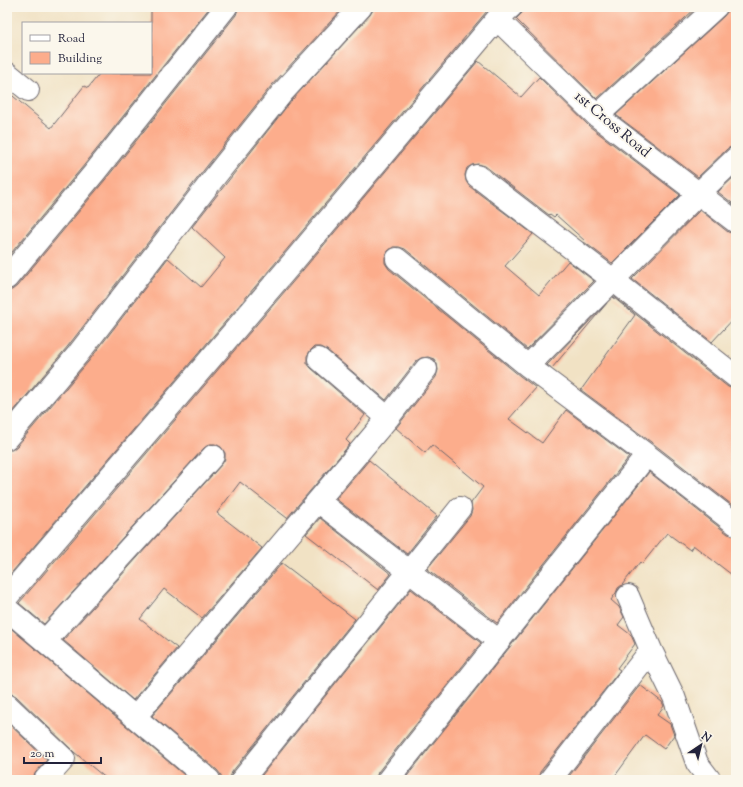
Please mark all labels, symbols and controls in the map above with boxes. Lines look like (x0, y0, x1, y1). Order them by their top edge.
legend (22, 22, 152, 74)
text: Road (58, 30, 85, 48)
text: Building (58, 50, 102, 68)
street label: 1st Cross Road (569, 87, 655, 164)
north arrow (681, 725, 721, 765)
text: N (697, 728, 715, 747)
scale bar (24, 739, 101, 765)
text: 20 m (30, 745, 55, 763)

